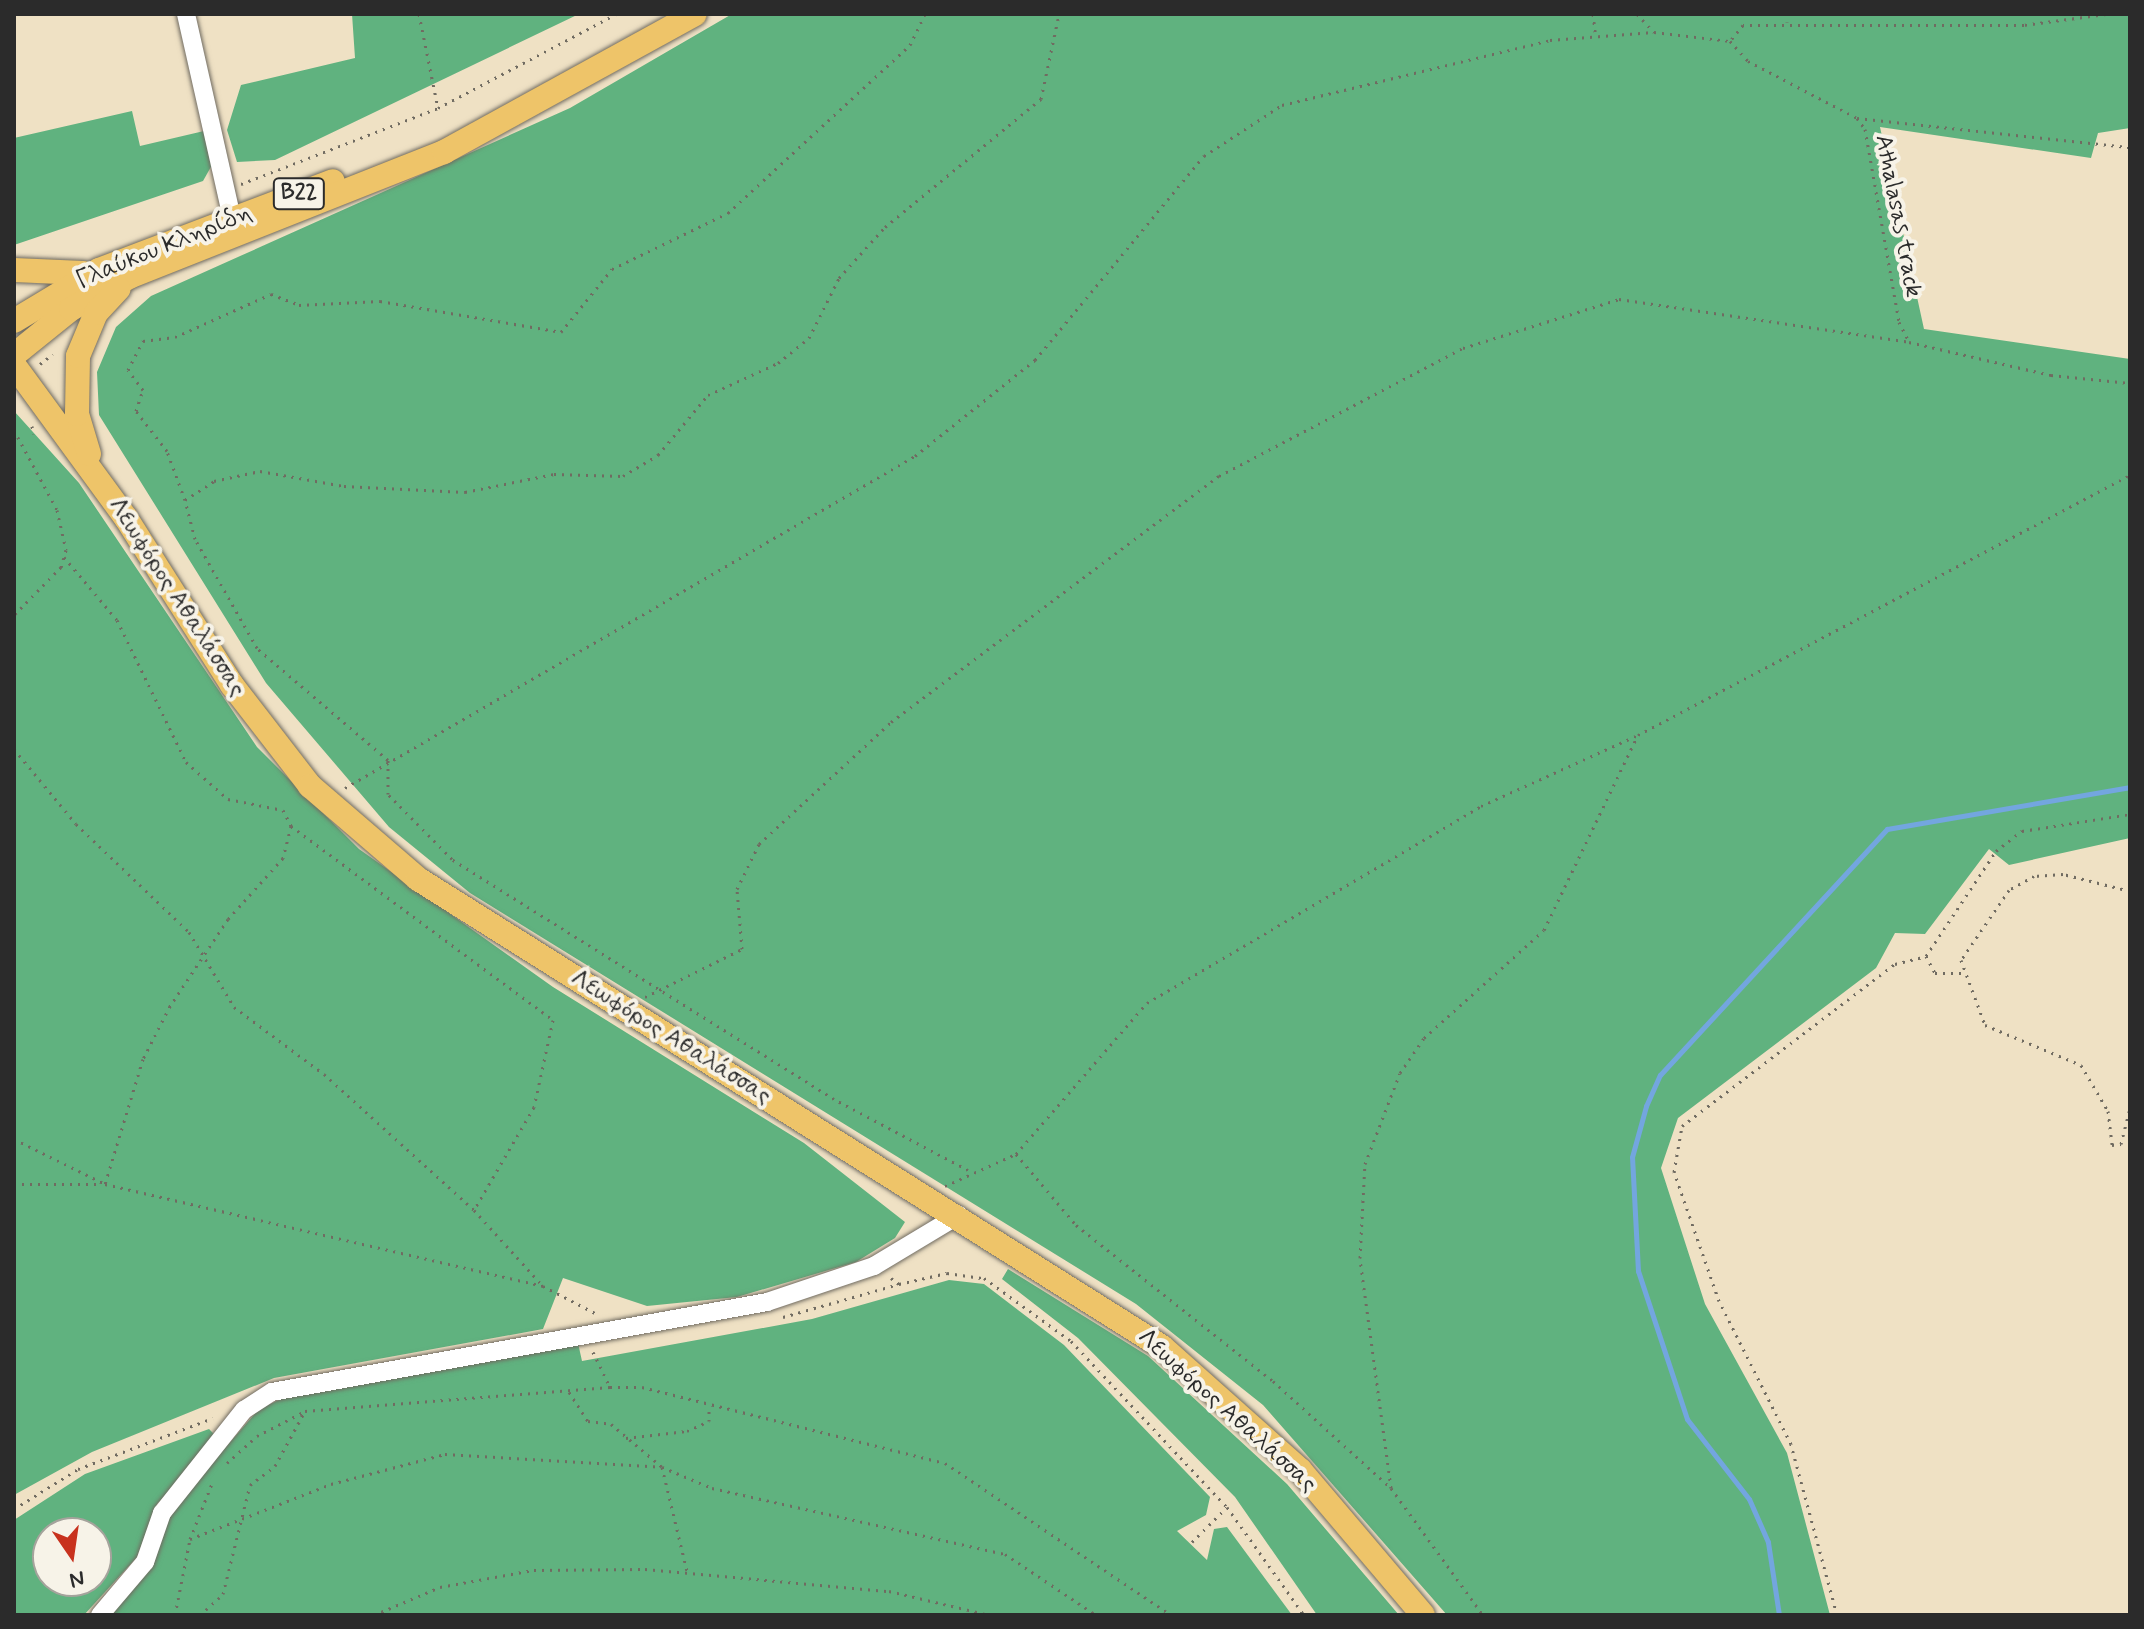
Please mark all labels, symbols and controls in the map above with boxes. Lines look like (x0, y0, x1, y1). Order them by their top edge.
street label: Athalasas track (1868, 132, 1928, 300)
road number: B22 (271, 176, 327, 212)
street label: Γλαύκου Κληρίδη (72, 199, 256, 295)
street label: Λεωφόρος Αθαλάσσας (102, 492, 252, 702)
street label: Λεωφόρος Αθαλάσσας (565, 964, 777, 1110)
street label: Λεωφόρος Αθαλάσσας (1132, 1323, 1322, 1499)
north arrow (32, 1517, 112, 1597)
text: N (67, 1563, 87, 1594)

